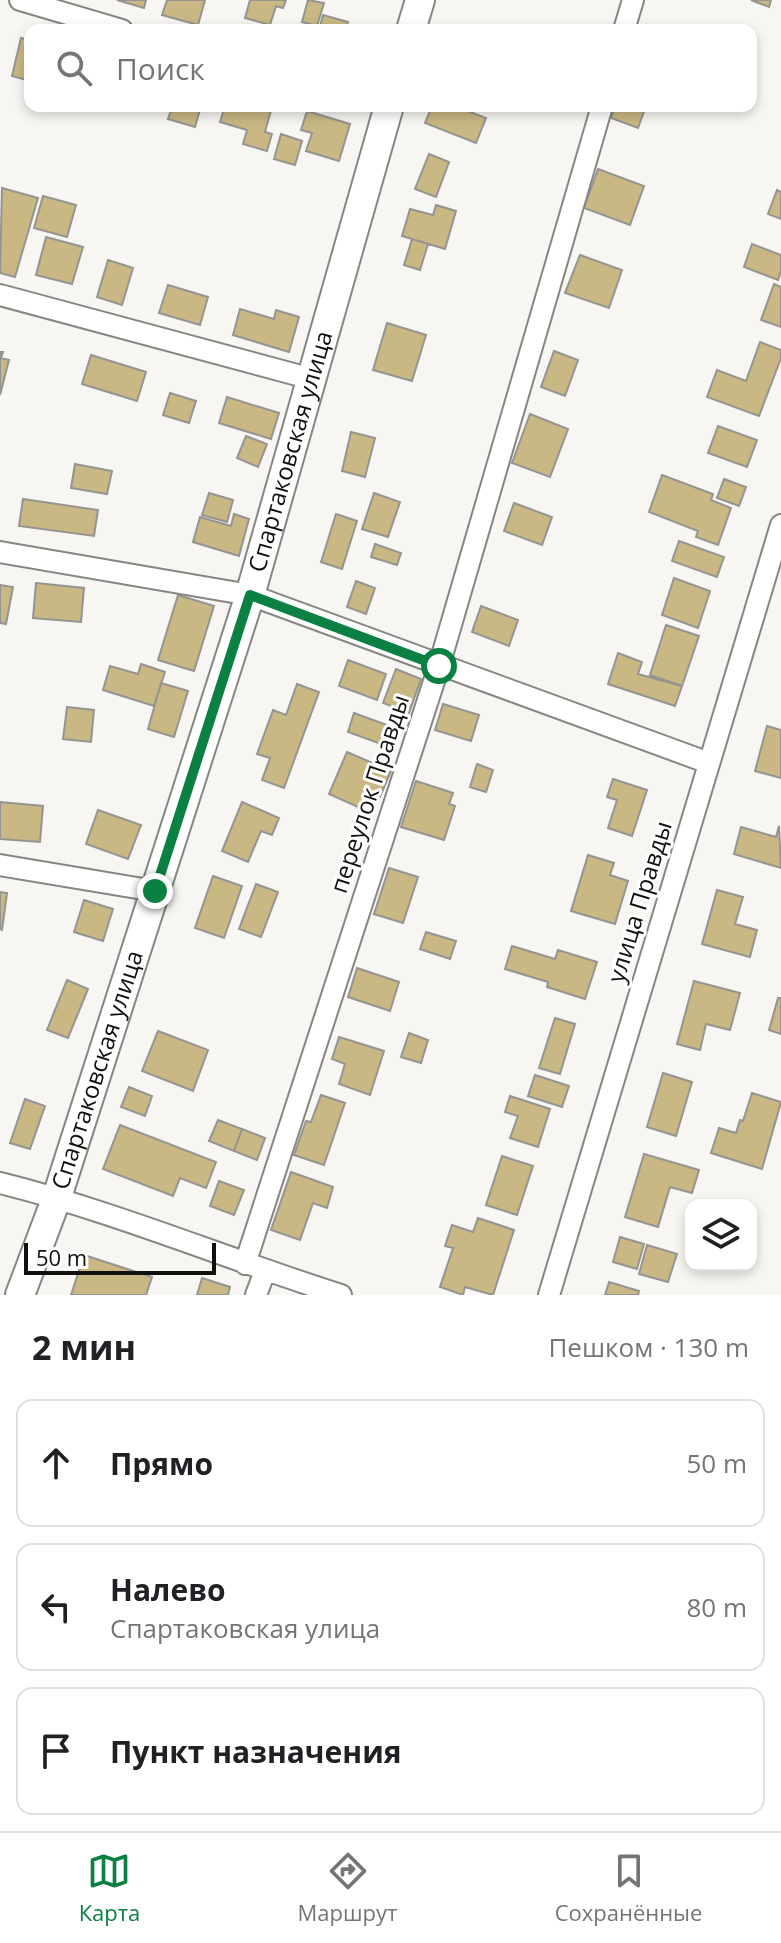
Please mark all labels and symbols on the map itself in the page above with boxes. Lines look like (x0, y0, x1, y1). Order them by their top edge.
street label: Спартаковская улица (239, 327, 339, 576)
route start (421, 648, 457, 684)
street label: переулок Правды (321, 690, 416, 897)
street label: улица Правды (598, 817, 679, 986)
route end (137, 873, 173, 909)
street label: Спартаковская улица (42, 946, 150, 1193)
scale bar (24, 1239, 216, 1275)

